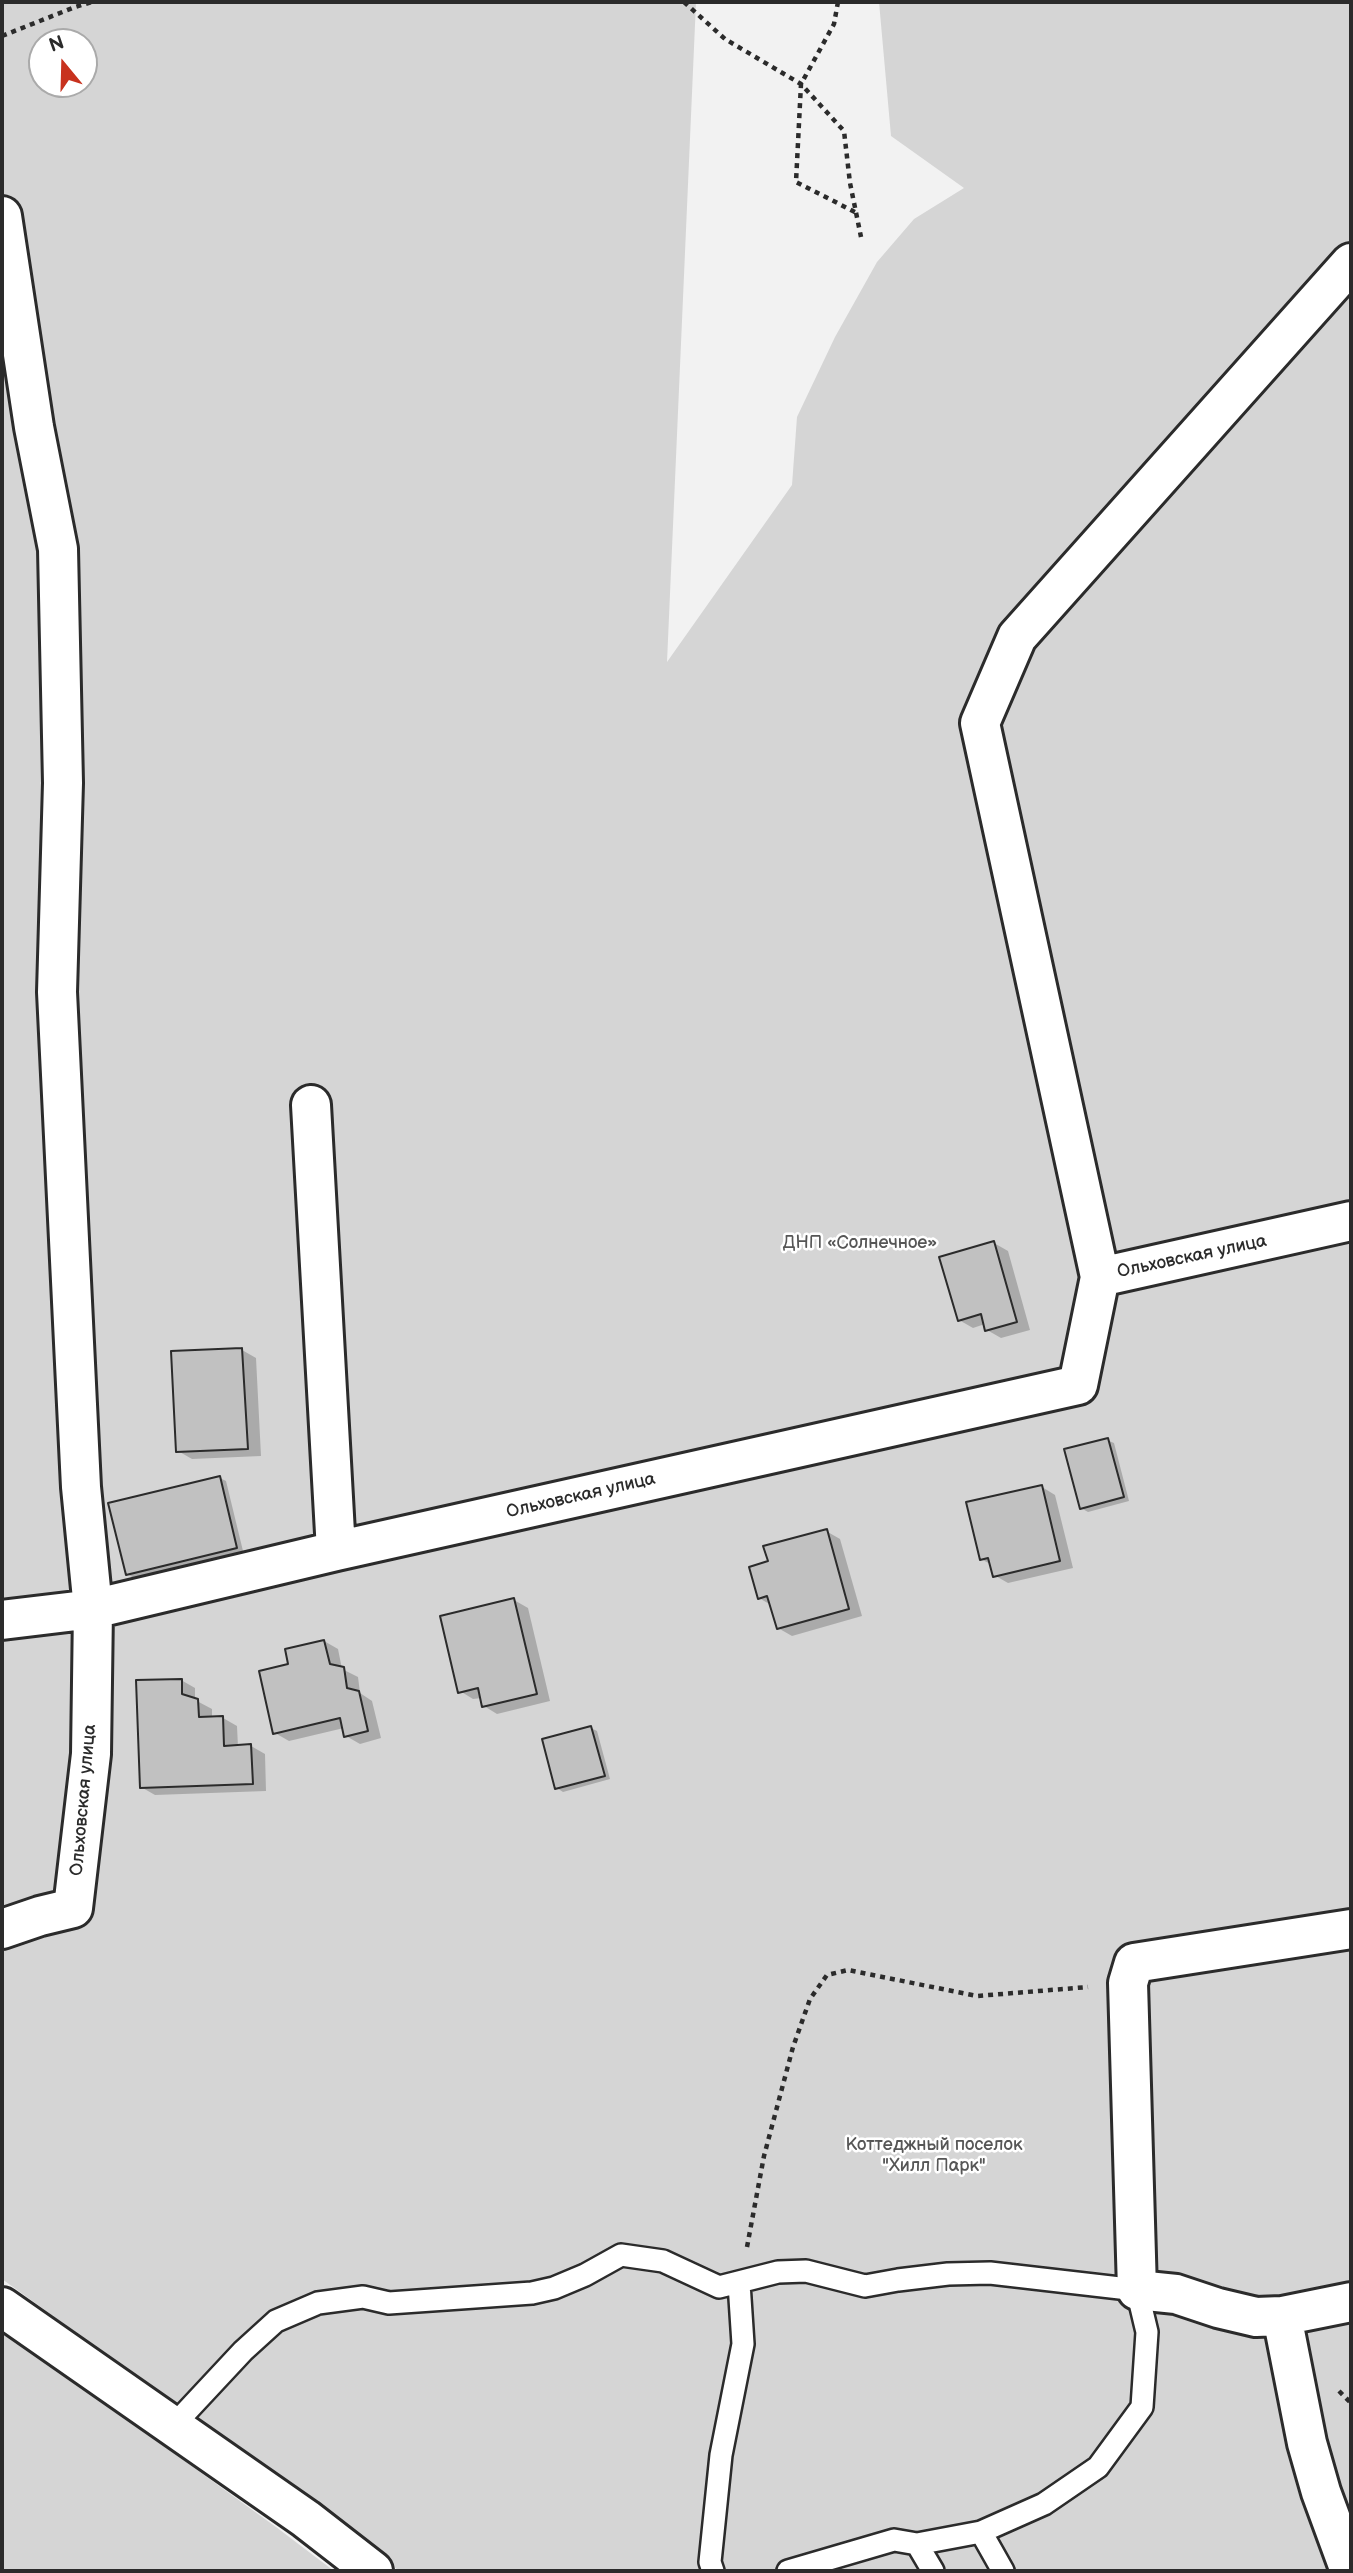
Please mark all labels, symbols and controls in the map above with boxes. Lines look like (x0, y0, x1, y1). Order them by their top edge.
north arrow (28, 28, 98, 98)
text: N (46, 31, 67, 58)
street label: Ольховская улица (1115, 1231, 1269, 1283)
park label: ДНП «Солнечное» (783, 1232, 937, 1254)
street label: Ольховская улица (504, 1468, 658, 1524)
street label: Ольховская улица (67, 1723, 101, 1877)
park label: Коттеджный поселок "Хилл Парк" (845, 2134, 1023, 2176)

